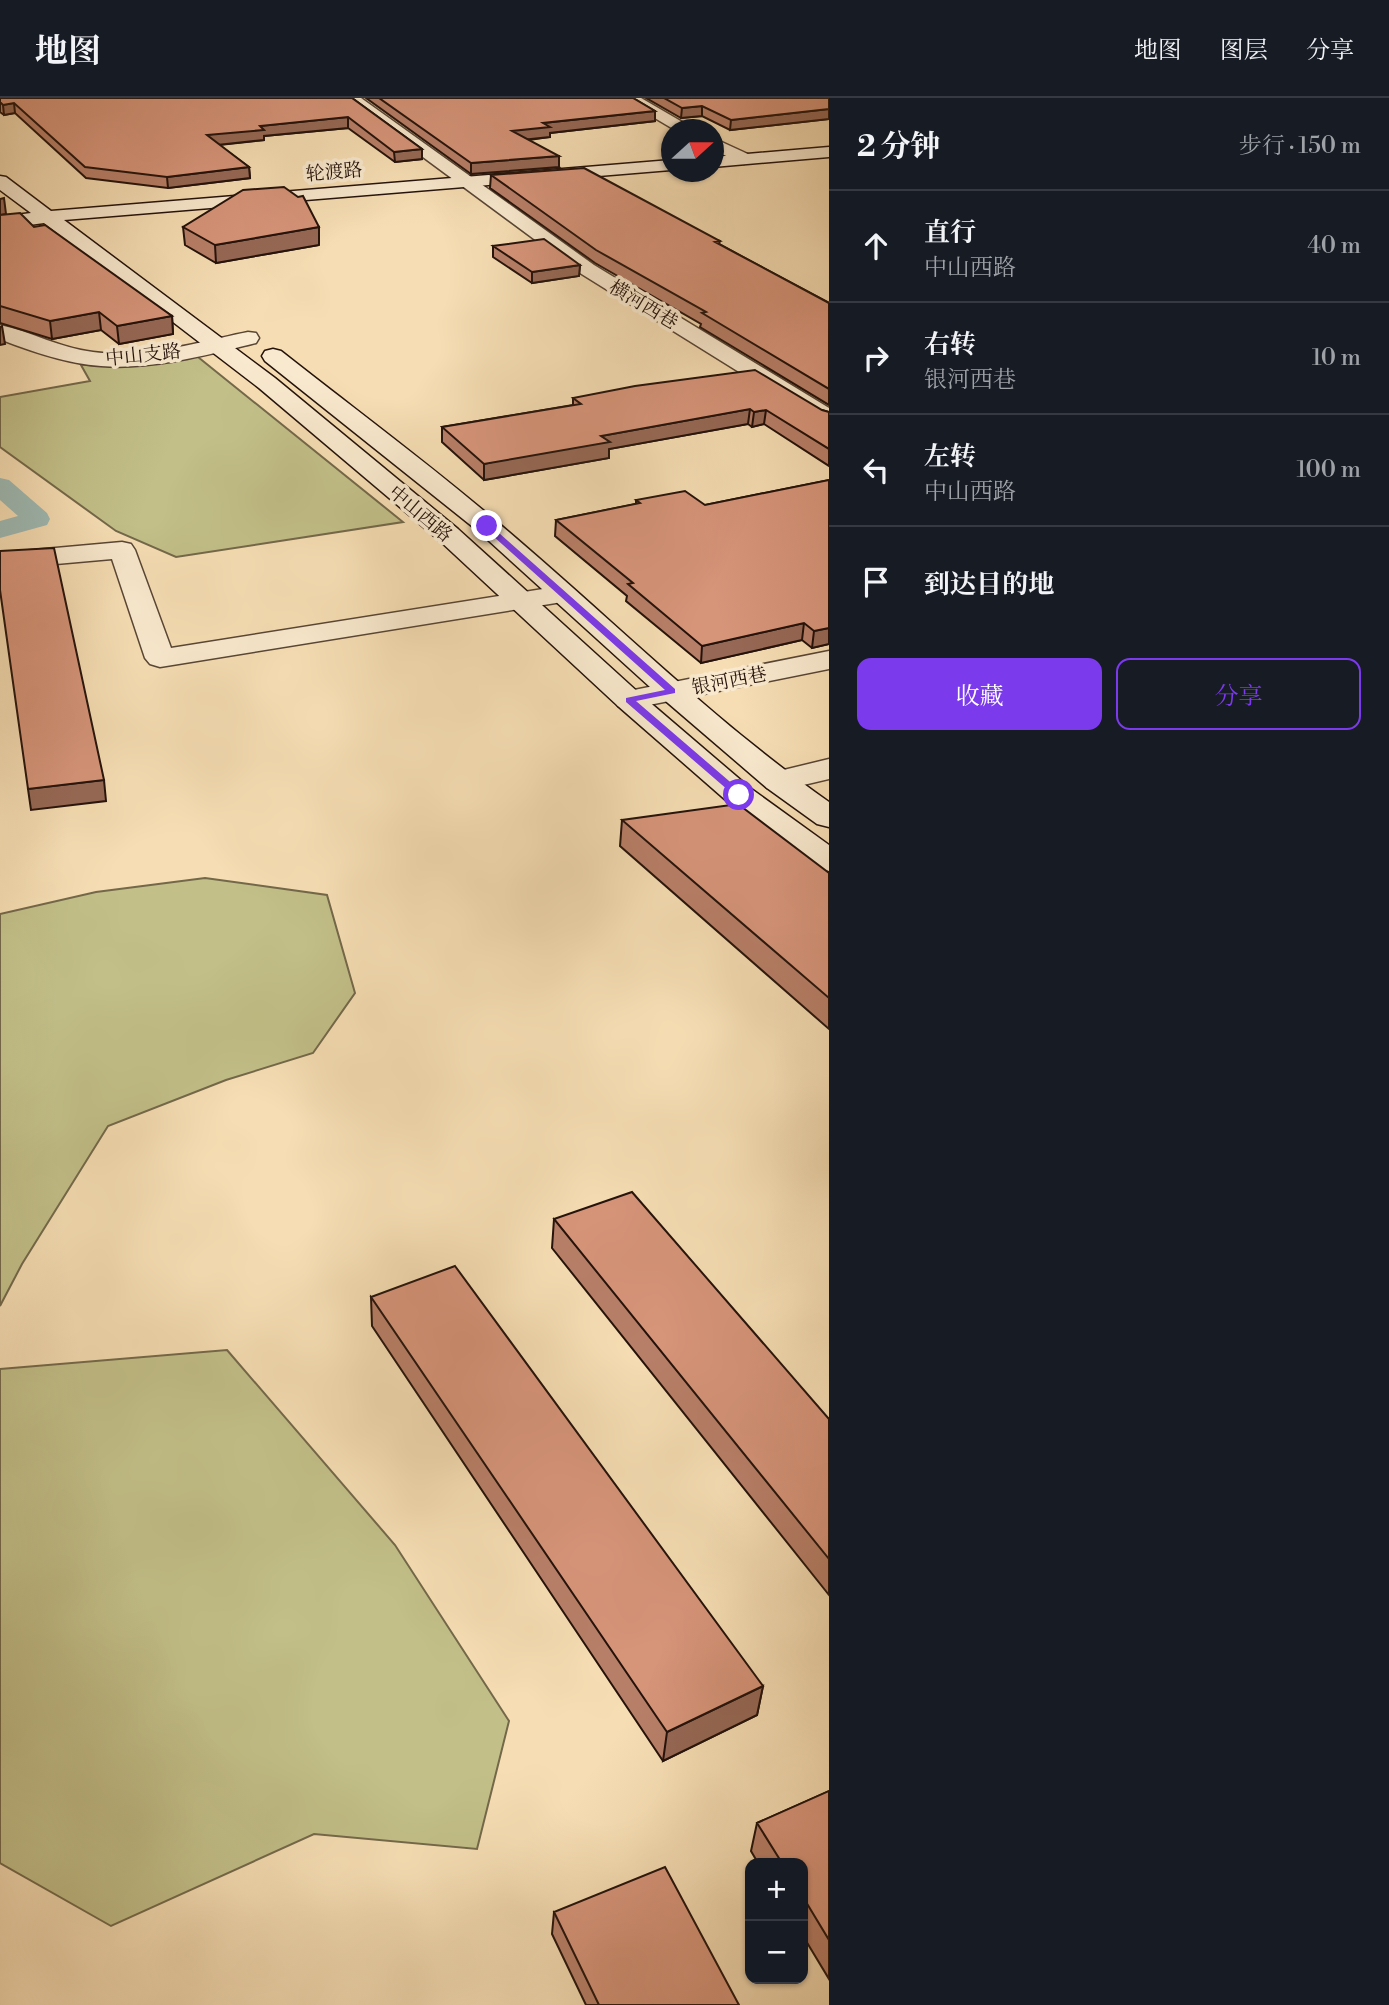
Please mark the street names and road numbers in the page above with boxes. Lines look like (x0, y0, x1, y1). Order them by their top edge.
street label: 轮渡路 (305, 158, 364, 186)
street label: 横河西巷 (605, 275, 682, 335)
street label: 中山支路 (104, 339, 182, 371)
street label: 中山西路 (384, 480, 457, 547)
street label: 银河西巷 (690, 662, 769, 700)

